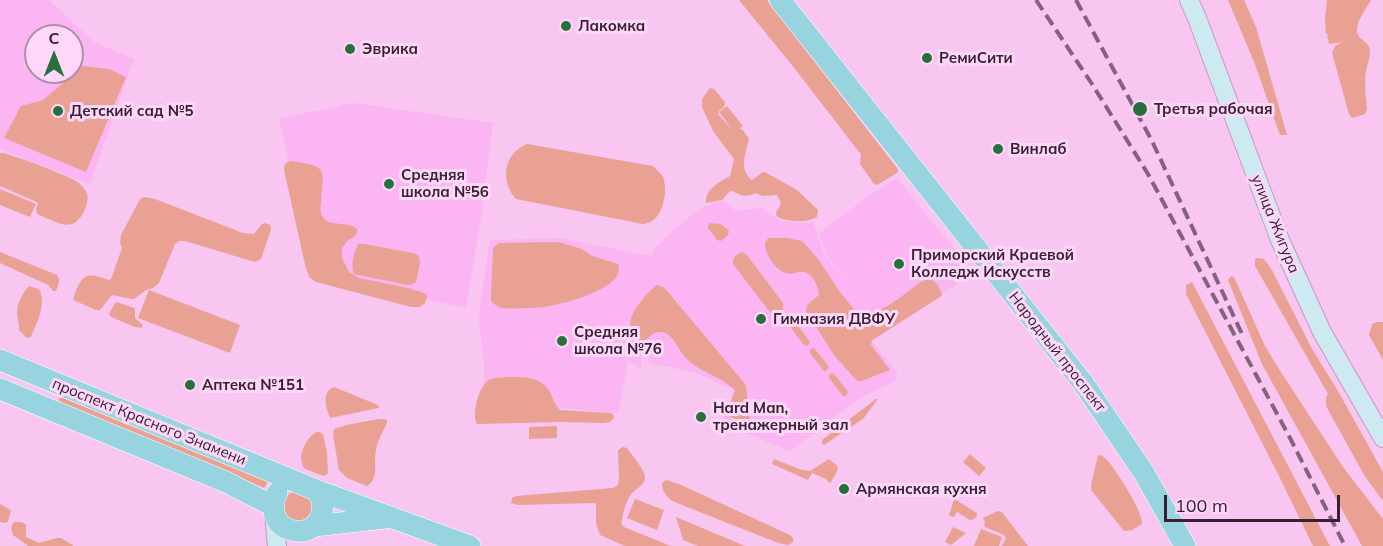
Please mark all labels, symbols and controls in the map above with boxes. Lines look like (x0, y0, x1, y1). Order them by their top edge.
place label: Лакомка (578, 17, 645, 35)
marker: Лакомка (559, 19, 573, 33)
north arrow (24, 24, 84, 84)
text: С (49, 28, 59, 48)
place label: Эврика (362, 40, 418, 58)
marker: Эврика (343, 42, 357, 56)
place label: РемиСити (939, 49, 1013, 67)
marker: РемиСити (920, 51, 934, 65)
marker: Третья рабочая (1131, 100, 1149, 118)
place label: Третья рабочая (1154, 100, 1273, 118)
place label: Детский сад №5 (70, 102, 193, 120)
marker: Детский сад №5 (51, 104, 65, 118)
place label: Винлаб (1010, 140, 1067, 158)
marker: Винлаб (991, 142, 1005, 156)
place label: Средняя школа №56 (401, 166, 489, 201)
street label: улица Жигура (1247, 172, 1303, 276)
marker: Средняя школа №56 (382, 177, 396, 191)
place label: Приморский Краевой Колледж Искусств (911, 246, 1074, 281)
marker: Приморский Краевой Колледж Искусств (892, 257, 906, 271)
street label: Народный проспект (1005, 289, 1109, 415)
place label: Гимназия ДВФУ (773, 310, 895, 328)
marker: Гимназия ДВФУ (754, 312, 768, 326)
place label: Средняя школа №76 (574, 323, 662, 358)
marker: Средняя школа №76 (555, 334, 569, 348)
street label: проспект Красного Знамени (50, 375, 248, 469)
place label: Аптека №151 (202, 376, 304, 394)
marker: Аптека №151 (183, 378, 197, 392)
place label: Hard Man, тренажерный зал (713, 399, 849, 434)
marker: Hard Man, тренажерный зал (694, 410, 708, 424)
place label: Армянская кухня (856, 480, 987, 498)
marker: Армянская кухня (837, 482, 851, 496)
scale bar (1167, 483, 1342, 521)
text: 100 m (1175, 494, 1228, 517)

